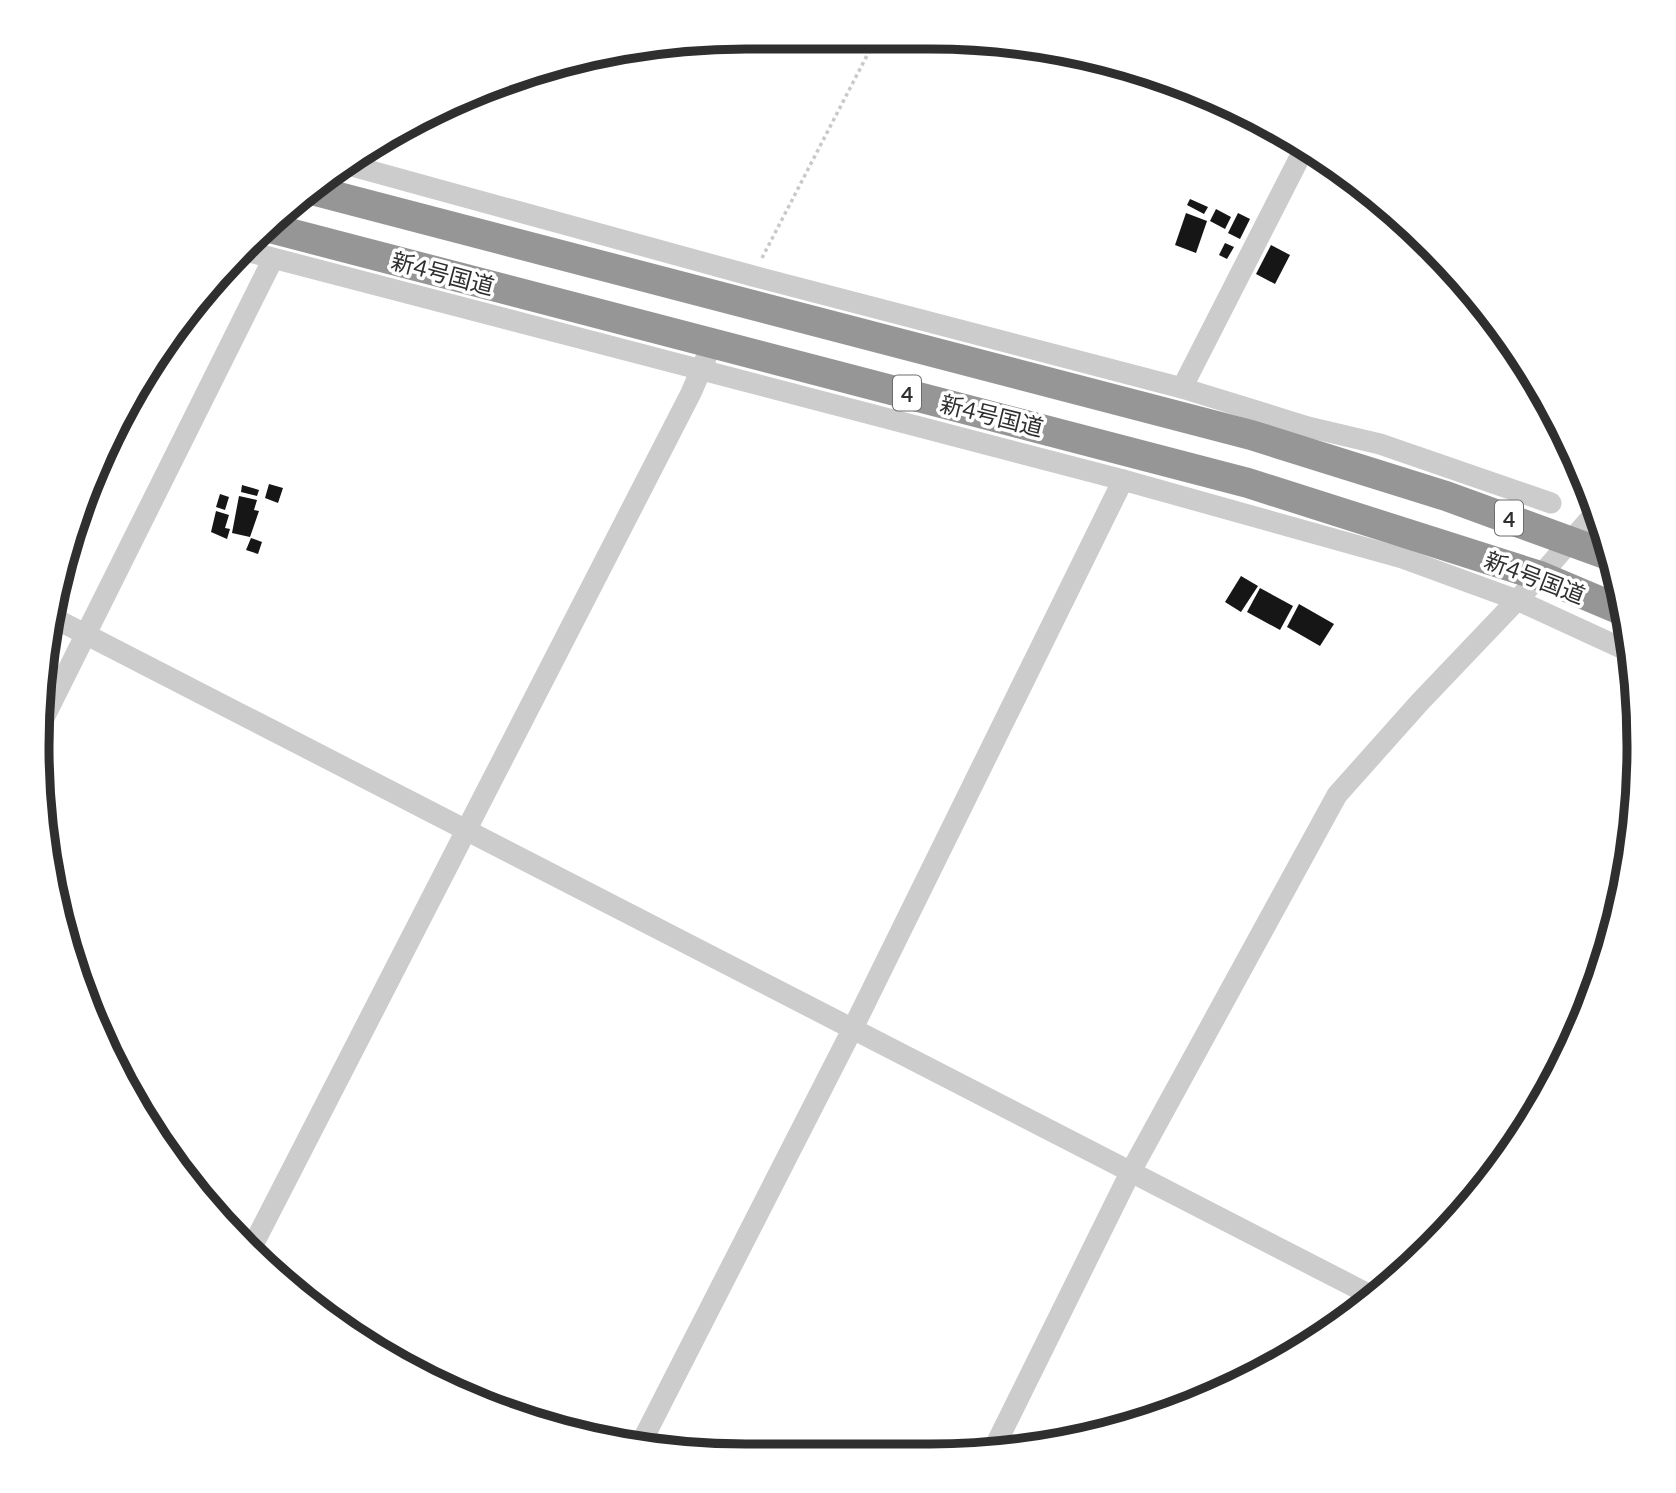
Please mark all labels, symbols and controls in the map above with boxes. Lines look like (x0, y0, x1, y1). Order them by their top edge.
street label: 新4号国道 (388, 246, 498, 300)
road number: 4 (893, 376, 921, 410)
street label: 新4号国道 (938, 389, 1046, 441)
road number: 4 (1495, 500, 1523, 536)
street label: 新4号国道 (1481, 545, 1589, 609)

